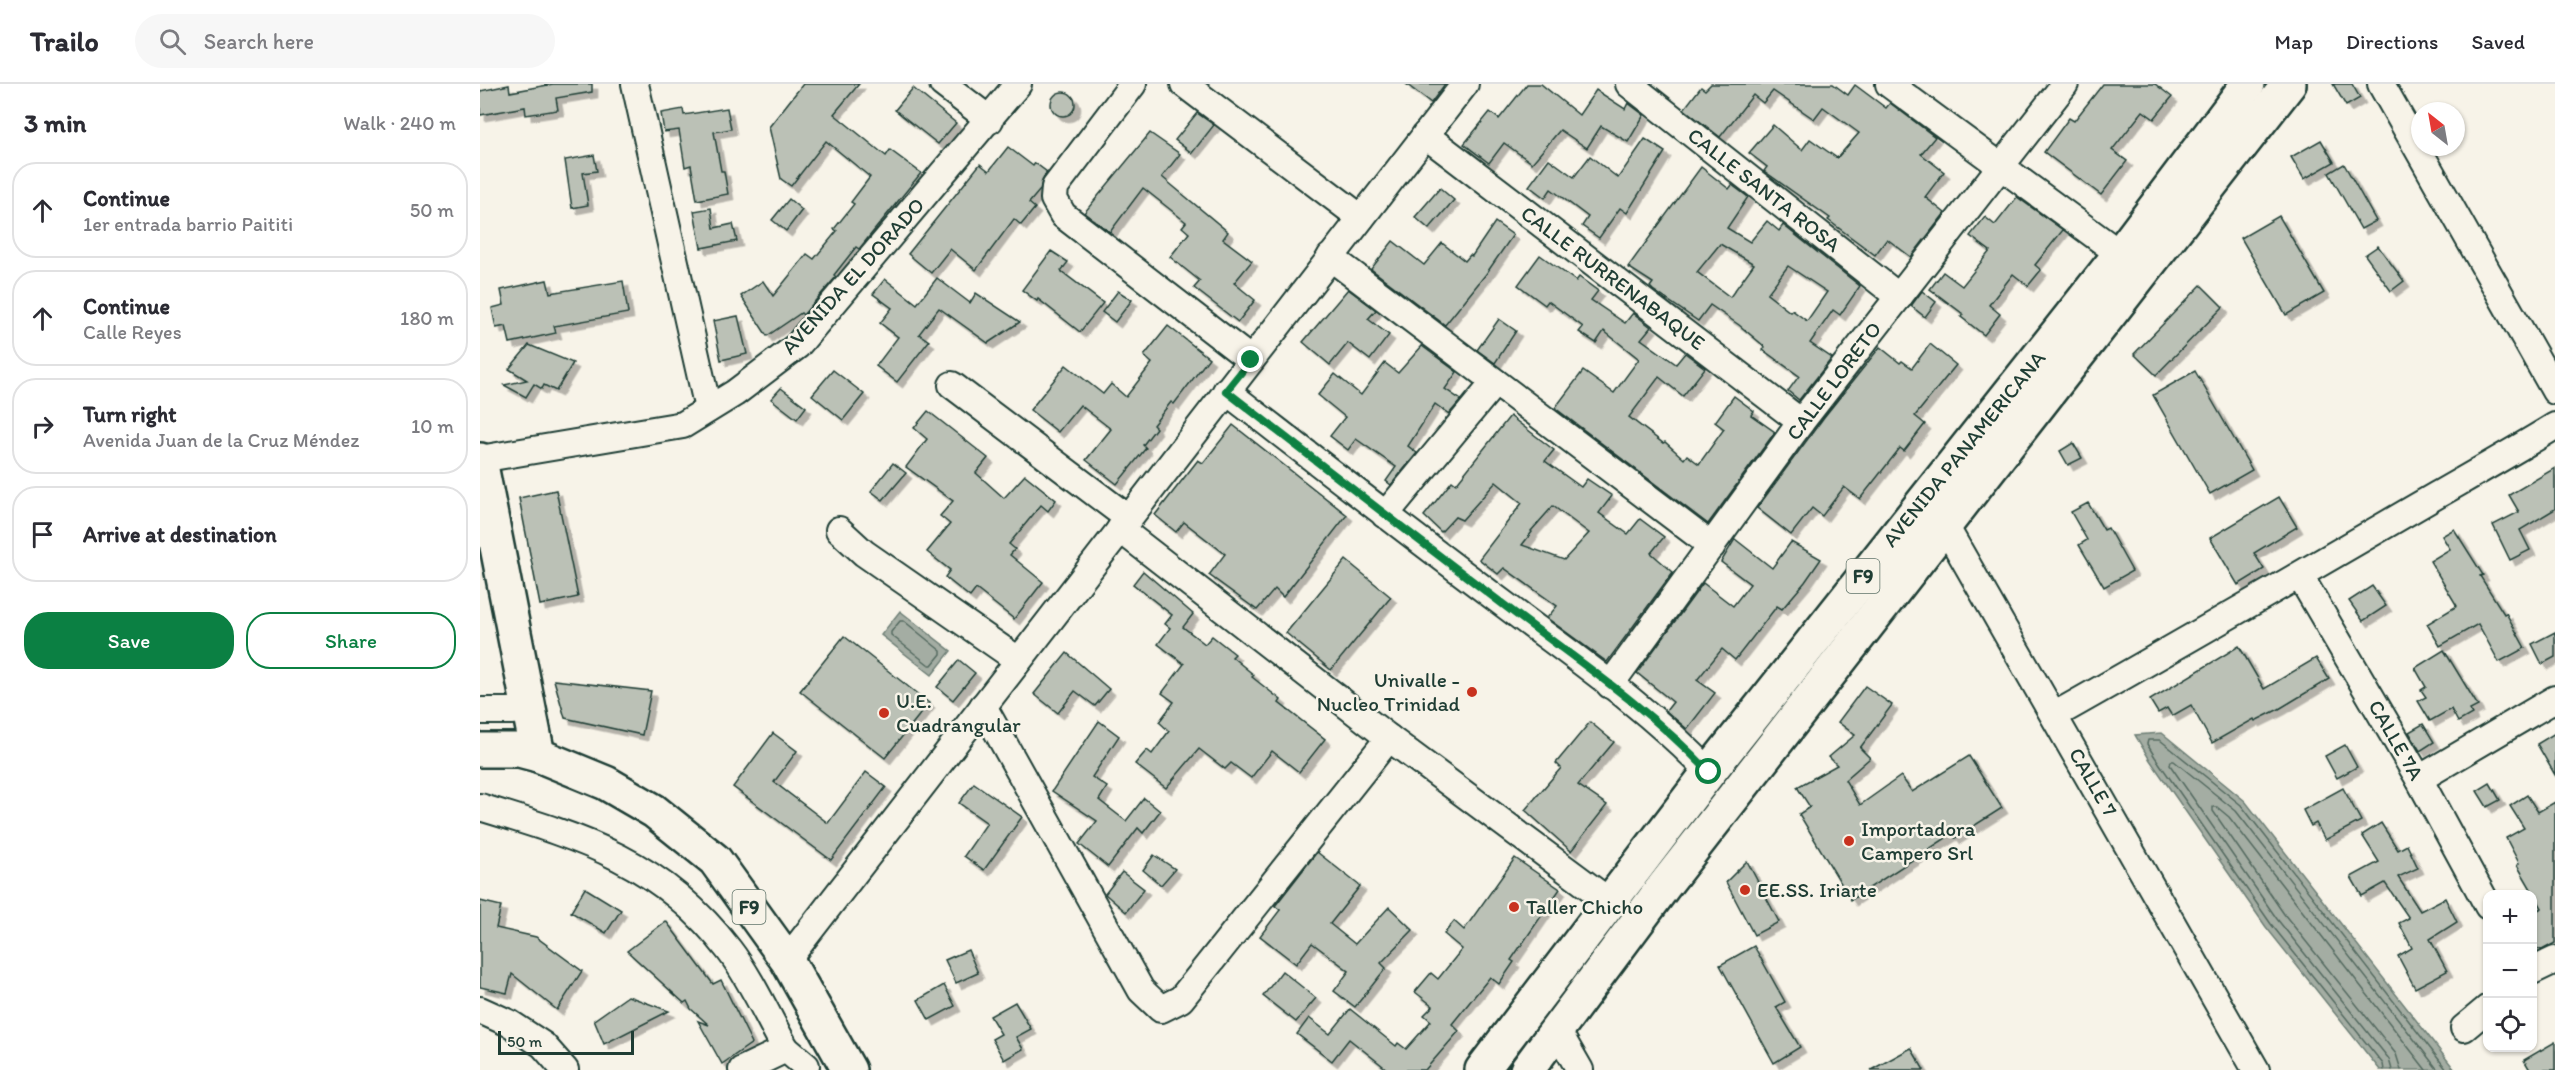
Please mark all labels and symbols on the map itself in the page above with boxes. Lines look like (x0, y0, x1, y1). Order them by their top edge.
north arrow (2411, 102, 2465, 156)
street label: CALLE SANTA ROSA (1683, 122, 1846, 257)
street label: AVENIDA EL DORADO (776, 192, 929, 359)
street label: CALLE RURRENABAQUE (1516, 200, 1710, 355)
street label: CALLE LORETO (1781, 316, 1886, 445)
street label: AVENIDA PANAMERICANA (1877, 345, 2051, 552)
route end (1237, 346, 1263, 372)
road number: F9 (1846, 559, 1880, 593)
place label: Univalle - Nucleo Trinidad (1317, 667, 1461, 716)
marker: Univalle - Nucleo Trinidad (1465, 685, 1479, 699)
place label: U.E. Cuadrangular (896, 688, 1021, 737)
street label: CALLE 7A (2363, 695, 2430, 785)
marker: U.E. Cuadrangular (877, 706, 891, 720)
street label: CALLE 7 (2064, 743, 2123, 821)
route start (1695, 758, 1721, 784)
place label: Importadora Campero Srl (1861, 816, 1975, 865)
marker: Importadora Campero Srl (1842, 834, 1856, 848)
place label: EE.SS. Iriarte (1757, 877, 1877, 902)
marker: EE.SS. Iriarte (1738, 883, 1752, 897)
road number: F9 (732, 890, 766, 924)
place label: Taller Chicho (1526, 894, 1643, 919)
marker: Taller Chicho (1507, 900, 1521, 914)
scale bar (498, 1028, 634, 1056)

